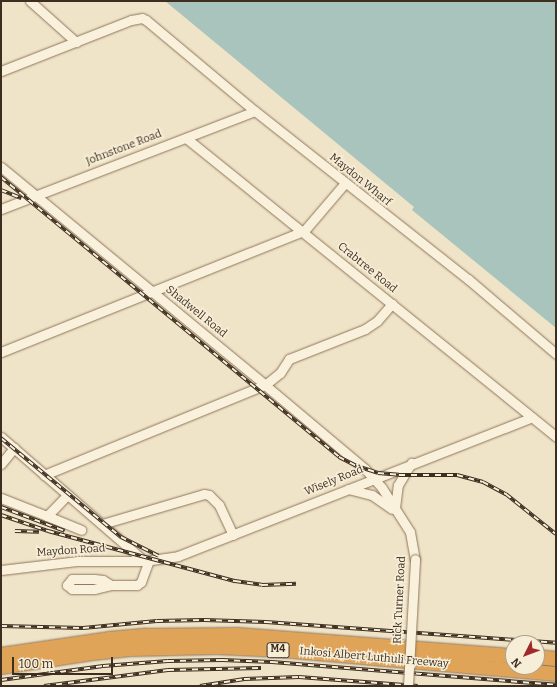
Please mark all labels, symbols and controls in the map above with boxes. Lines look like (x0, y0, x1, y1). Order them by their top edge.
street label: Johnstone Road (84, 127, 164, 169)
street label: Maydon Wharf (327, 151, 393, 209)
street label: Crabtree Road (335, 240, 399, 296)
street label: Shadwell Road (163, 283, 229, 341)
street label: Wisely Road (303, 463, 365, 499)
street label: Maydon Road (36, 542, 106, 560)
street label: Rick Turner Road (391, 556, 409, 644)
north arrow (505, 635, 545, 675)
road number: M4 (266, 642, 290, 658)
street label: Inkosi Albert Luthuli Freeway (299, 645, 449, 671)
scale bar (14, 649, 115, 675)
text: N (509, 655, 524, 670)
text: 100 m (19, 657, 53, 671)

